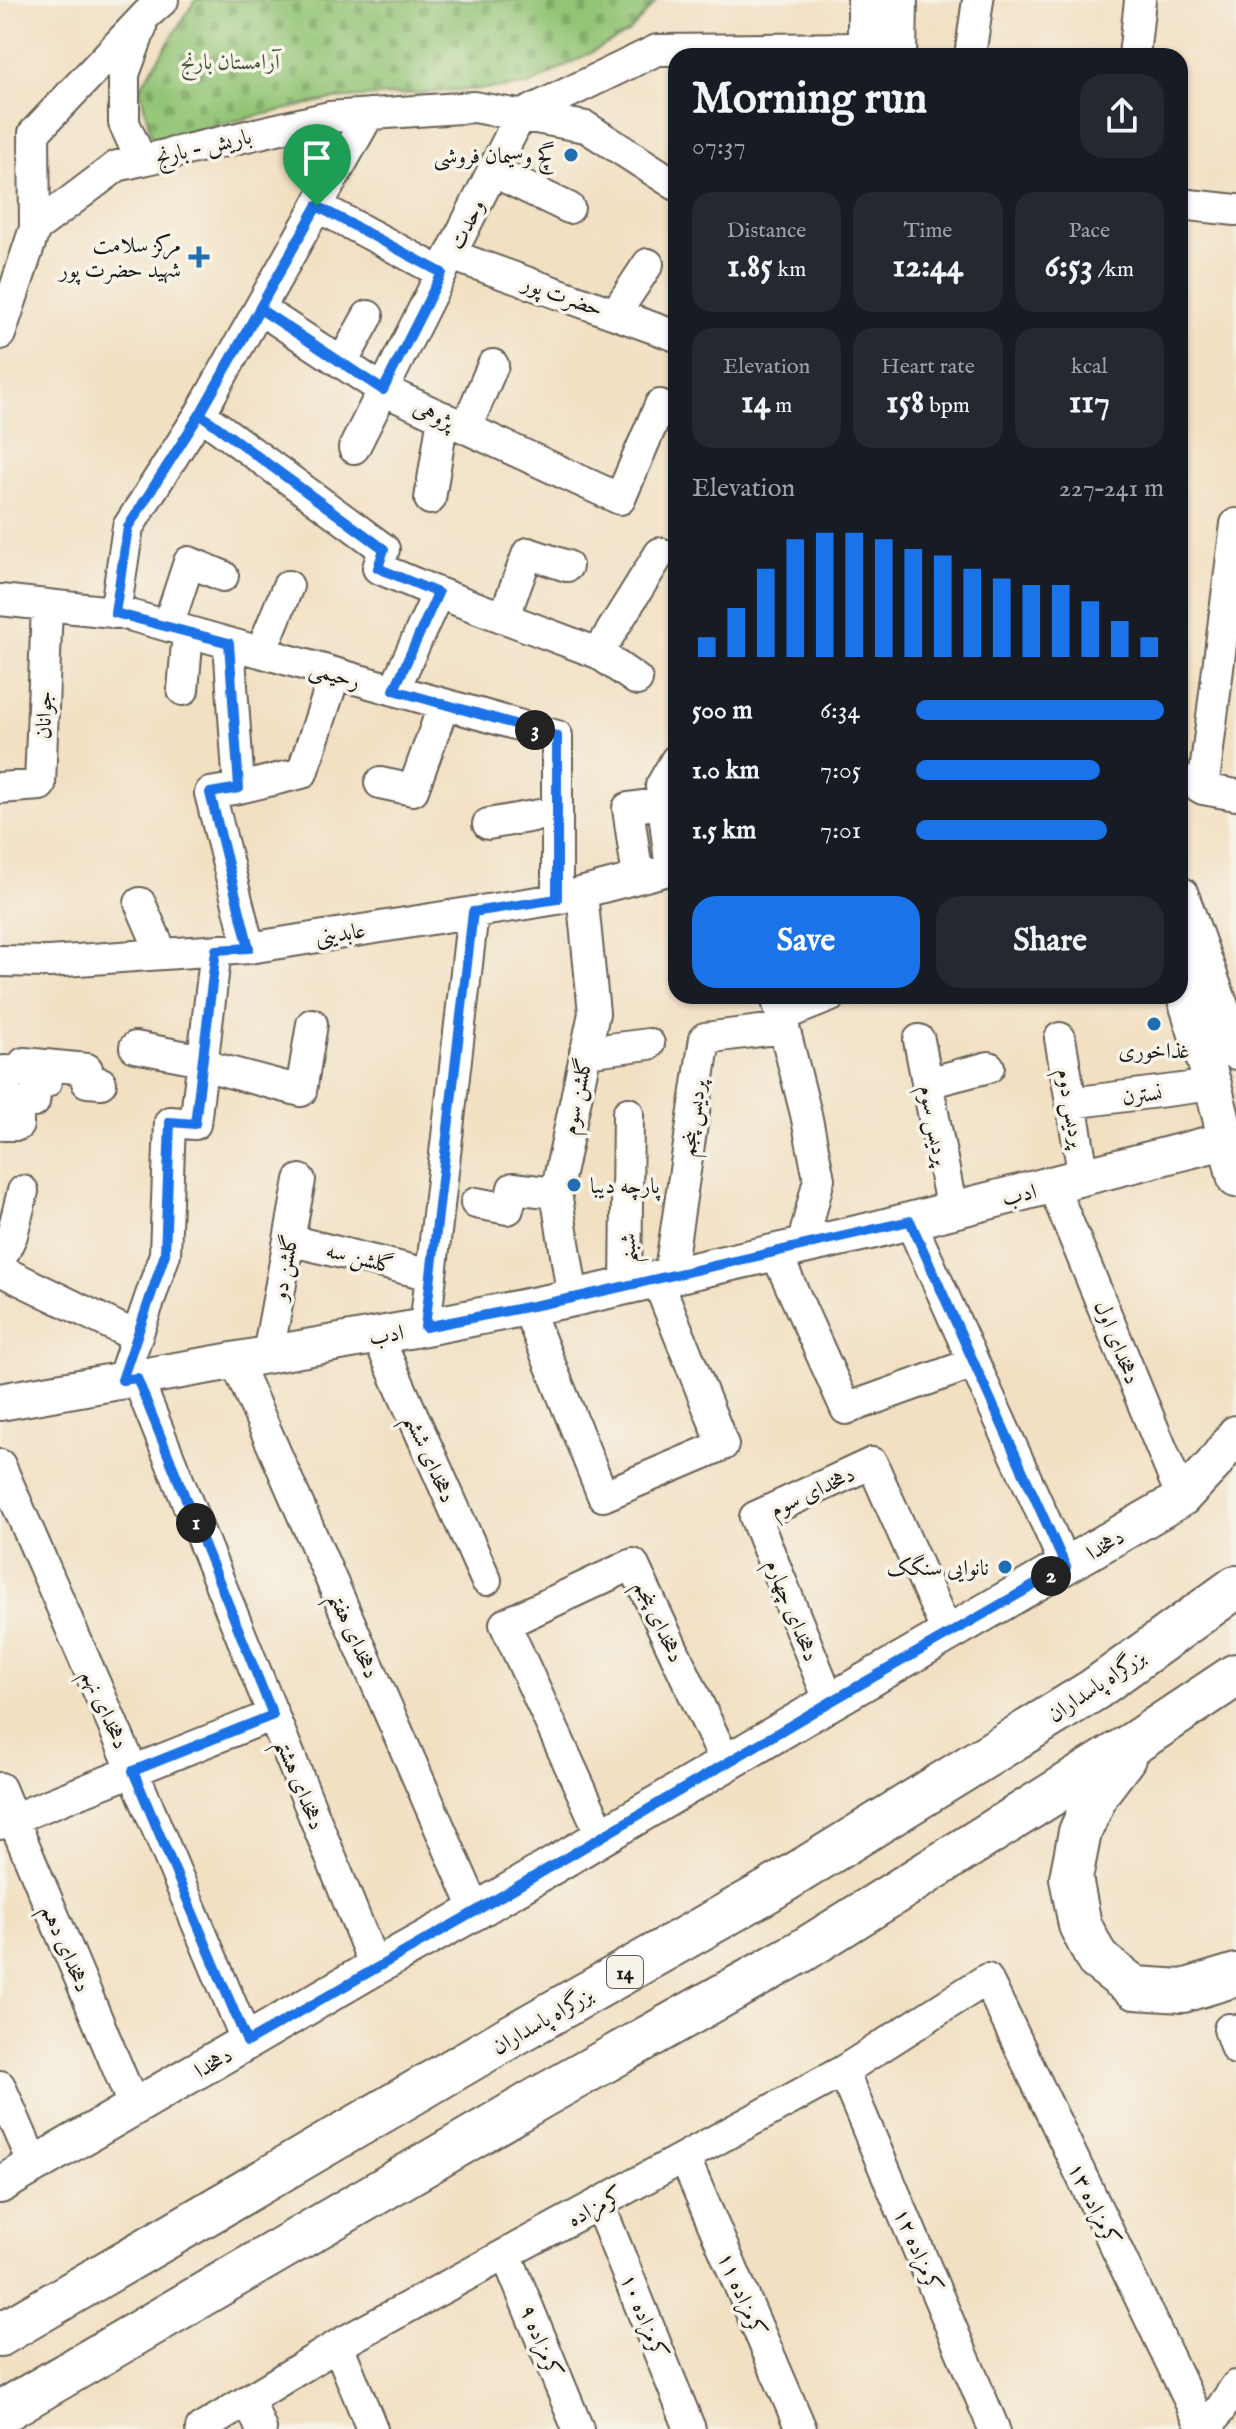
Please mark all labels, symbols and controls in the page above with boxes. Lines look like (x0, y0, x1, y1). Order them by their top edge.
park label: آرامستان بارنج (180, 48, 282, 81)
text: Morning run (692, 72, 927, 128)
button: share (1080, 74, 1164, 158)
street label: باریش - بارنج (153, 123, 255, 176)
pin (283, 124, 351, 206)
text: 07:37 (692, 130, 746, 163)
icon: arrive (295, 136, 339, 180)
place label: گچ وسیمان فروشی (434, 141, 555, 175)
marker: گچ وسیمان فروشی (562, 146, 580, 164)
street label: وحدت (444, 195, 492, 255)
text: Distance (727, 217, 806, 245)
text: Time (904, 217, 952, 245)
text: Pace (1069, 217, 1110, 245)
place label: مرکز سلامت شهید حضرت پور (57, 232, 181, 286)
text: 1.85 (727, 245, 773, 288)
text: 12:44 (893, 245, 963, 288)
text: 6:53 (1045, 245, 1093, 288)
marker: مرکز سلامت شهید حضرت پور (188, 246, 210, 268)
text: km (773, 256, 806, 284)
text: /km (1093, 256, 1134, 284)
street label: حضرت پور (516, 269, 606, 325)
text: Elevation (723, 353, 810, 381)
text: Heart rate (881, 353, 975, 381)
text: kcal (1071, 353, 1108, 381)
text: 14 (741, 381, 770, 424)
text: 158 (886, 381, 924, 424)
text: 117 (1069, 381, 1110, 424)
text: m (770, 392, 792, 420)
text: bpm (924, 392, 970, 420)
street label: پژوهی (408, 394, 460, 438)
text: Elevation (692, 472, 795, 505)
text: 227–241 m (1059, 472, 1164, 505)
street label: رحیمی (306, 655, 363, 696)
street label: جوانان (30, 690, 60, 740)
text: 500 m (692, 694, 753, 727)
text: 6:34 (820, 694, 860, 727)
pin: 3 (515, 710, 555, 750)
text: 3 (531, 716, 539, 744)
text: 1.0 km (692, 754, 760, 787)
text: 7:05 (820, 754, 861, 787)
text: 1.5 km (692, 814, 756, 847)
text: 7:01 (820, 814, 861, 847)
button: Save (692, 896, 920, 988)
button: Share (936, 896, 1164, 988)
street label: عابدینی (313, 917, 367, 953)
marker: غذاخوری (1145, 1015, 1163, 1033)
place label: غذاخوری (1118, 1038, 1190, 1066)
street label: گلشن سوم (555, 1055, 604, 1138)
street label: پردیس دوم (1045, 1067, 1091, 1153)
street label: پردیس پنجم (674, 1076, 719, 1160)
street label: نسترن (1121, 1080, 1164, 1112)
street label: پردیس سوم (908, 1083, 955, 1171)
place label: پارچه دیبا (590, 1173, 661, 1202)
marker: پارچه دیبا (565, 1176, 583, 1194)
street label: ادب (999, 1178, 1040, 1214)
street label: گلشن دو (265, 1232, 306, 1305)
street label: شبنم (615, 1233, 649, 1263)
street label: گلشن سه (323, 1236, 397, 1281)
street label: دهخدای اول (1087, 1297, 1146, 1389)
street label: ادب (367, 1319, 406, 1353)
street label: دهخدای ششم (392, 1410, 461, 1510)
street label: دهخدای سوم (766, 1461, 862, 1528)
pin: 1 (176, 1503, 216, 1543)
text: 1 (192, 1509, 200, 1537)
street label: دهخدا (1082, 1524, 1130, 1568)
place label: نانوایی سنگک (887, 1554, 989, 1583)
street label: دهخدای چهارم (754, 1556, 824, 1667)
pin: 2 (1031, 1556, 1071, 1596)
marker: نانوایی سنگک (996, 1558, 1014, 1576)
text: 2 (1046, 1562, 1056, 1590)
street label: دهخدای پنجم (623, 1576, 689, 1669)
street label: دهخدای هفتم (316, 1588, 385, 1686)
street label: بزرگراه پاسداران (1042, 1642, 1152, 1730)
street label: دهخدای نهم (70, 1666, 134, 1756)
street label: دهخدای هشتم (263, 1735, 330, 1837)
street label: دهخدای دهم (30, 1901, 96, 1999)
road number: 14 (607, 1956, 643, 1988)
street label: بزرگراه پاسداران (486, 1980, 599, 2063)
street label: دهخدا (190, 2042, 238, 2086)
street label: کرمزاده ۱۳ (1061, 2158, 1125, 2251)
street label: کرمزاده (563, 2181, 629, 2234)
street label: کرمزاده ١٢ (887, 2204, 948, 2298)
street label: کرمزاده ١١ (711, 2248, 772, 2342)
street label: کرمزاده ١٠ (613, 2270, 673, 2364)
street label: کرمزاده ٩ (513, 2301, 568, 2383)

